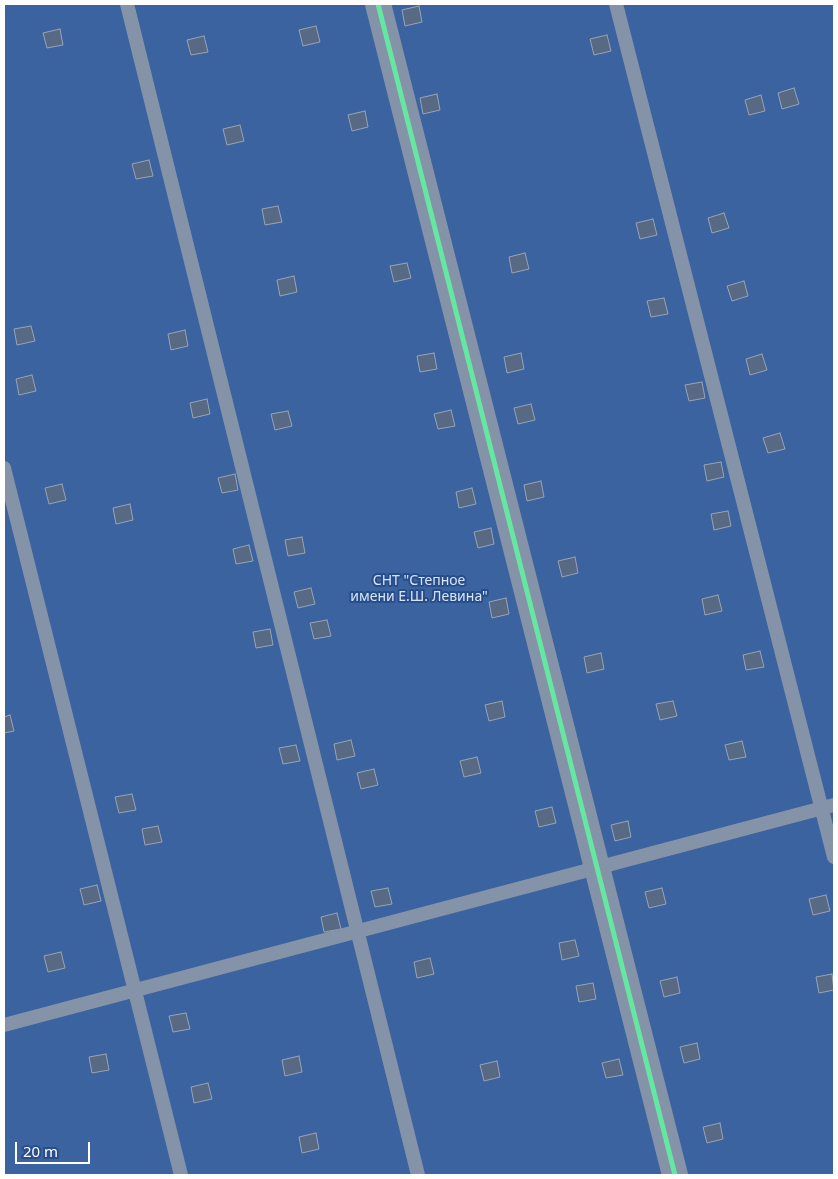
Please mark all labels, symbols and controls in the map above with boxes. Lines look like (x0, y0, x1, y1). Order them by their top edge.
park label: СНТ "Степное имени Е.Ш. Левина" (350, 573, 488, 606)
scale bar (18, 1132, 92, 1164)
text: 20 m (23, 1141, 58, 1161)

